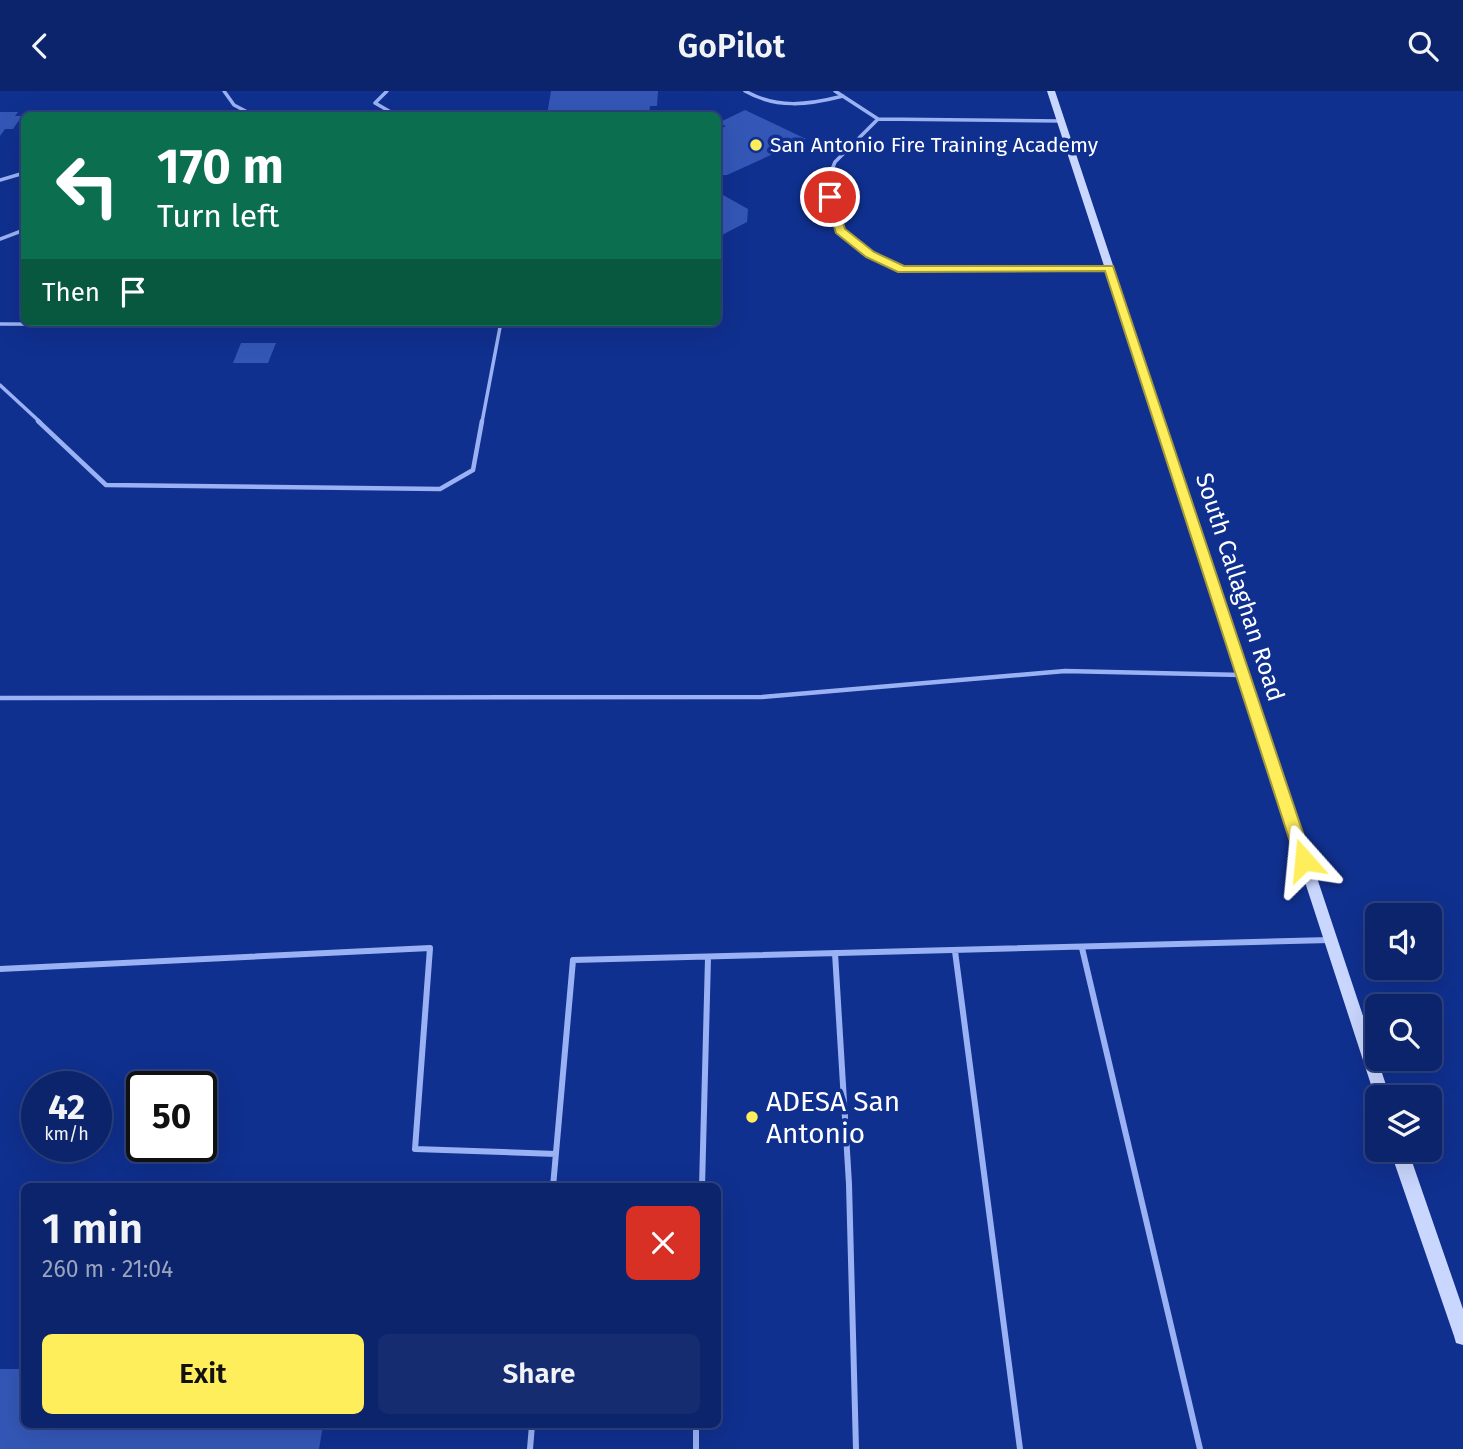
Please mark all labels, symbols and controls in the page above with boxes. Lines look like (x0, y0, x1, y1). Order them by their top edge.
icon: back (21, 27, 59, 65)
text: GoPilot (678, 27, 785, 65)
icon: search (1404, 27, 1442, 65)
place label: San Antonio Fire Training Academy (770, 132, 1099, 158)
text: 170 m (157, 137, 284, 196)
marker: San Antonio Fire Training Academy (748, 137, 764, 153)
icon: left (42, 140, 133, 231)
pin (800, 167, 860, 227)
icon: arrive (811, 178, 849, 216)
text: Turn left (157, 197, 279, 235)
icon: arrive (114, 273, 152, 311)
text: Then (42, 277, 100, 308)
street label: South Callaghan Road (1190, 469, 1290, 705)
position arrow (1267, 823, 1341, 897)
map controls (1365, 903, 1442, 1162)
button: sound (1365, 903, 1442, 980)
button: search (1365, 994, 1442, 1071)
speed limit sign: 50 (126, 1071, 217, 1162)
place label: ADESA San Antonio (766, 1085, 900, 1150)
button: layers (1365, 1085, 1442, 1162)
text: 42 (48, 1086, 85, 1128)
marker: ADESA San Antonio (744, 1109, 760, 1125)
text: km/h (44, 1123, 89, 1145)
text: 1 min (42, 1204, 143, 1254)
button: close (626, 1206, 700, 1280)
text: 260 m · 21:04 (42, 1255, 173, 1283)
button: Exit (42, 1334, 364, 1414)
button: Share (378, 1334, 700, 1414)

